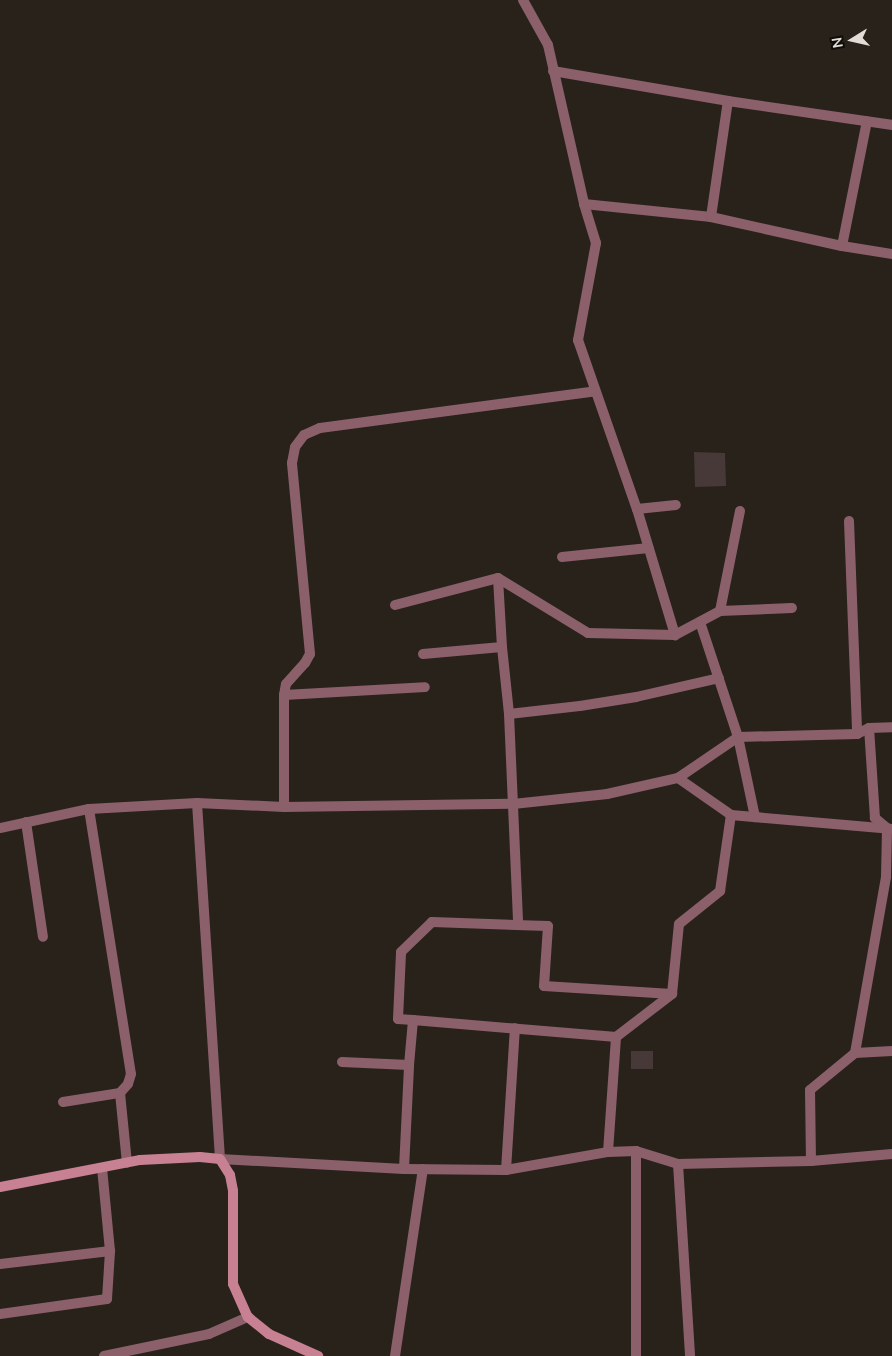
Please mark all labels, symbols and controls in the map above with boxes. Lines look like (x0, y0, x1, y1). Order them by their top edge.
north arrow (827, 15, 877, 65)
text: N (827, 36, 847, 49)

